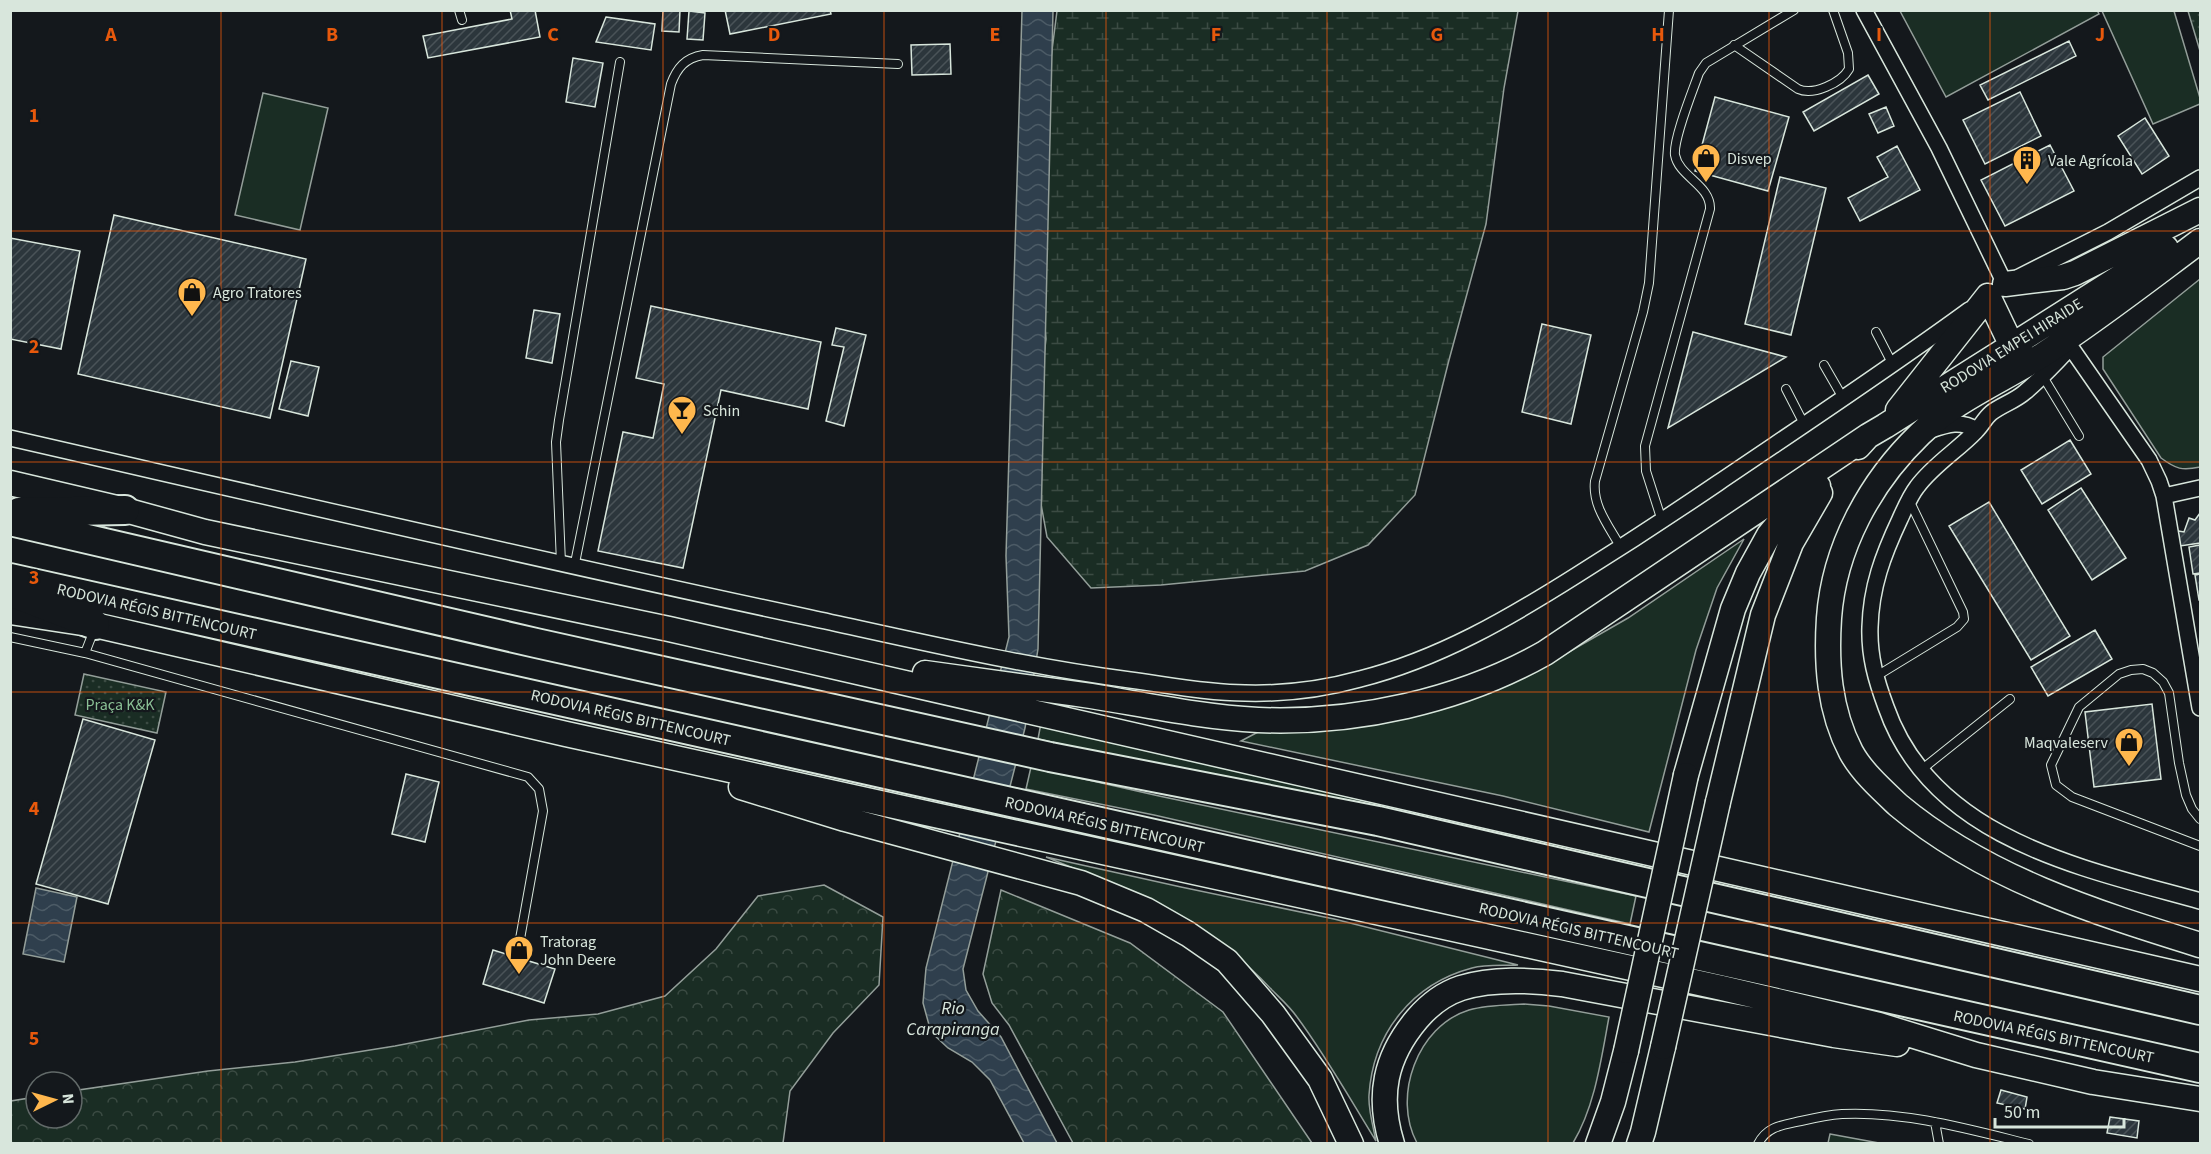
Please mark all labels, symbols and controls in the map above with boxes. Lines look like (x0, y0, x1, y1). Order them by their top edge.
text: A (104, 21, 117, 49)
text: B (326, 21, 338, 49)
text: C (547, 21, 559, 49)
text: D (768, 21, 780, 49)
text: E (990, 21, 1000, 49)
text: F (1211, 21, 1221, 49)
text: G (1431, 21, 1443, 49)
text: H (1651, 21, 1665, 49)
text: I (1876, 21, 1882, 49)
text: J (2095, 21, 2105, 49)
text: 1 (29, 102, 39, 130)
shop icon: Disvep (1690, 142, 1722, 184)
building icon: Vale Agrícola (2011, 144, 2043, 186)
place label: Disvep (1727, 148, 1772, 170)
place label: Vale Agrícola (2048, 150, 2133, 172)
shop icon: Agro Tratores (176, 276, 208, 318)
place label: Agro Tratores (213, 282, 302, 304)
street label: RODOVIA EMPEI HIRAIDE (1936, 293, 2087, 399)
text: 2 (29, 333, 39, 361)
bar icon: Schin (666, 394, 698, 436)
place label: Schin (703, 400, 740, 422)
text: 3 (29, 564, 39, 592)
street label: RODOVIA RÉGIS BITTENCOURT (55, 578, 259, 646)
street label: RODOVIA RÉGIS BITTENCOURT (529, 684, 733, 752)
park label: Praça K&K (86, 694, 155, 716)
shop icon: Maqvaleserv (2113, 726, 2145, 768)
place label: Maqvaleserv (2024, 732, 2109, 754)
street label: RODOVIA RÉGIS BITTENCOURT (1003, 791, 1207, 859)
text: 4 (29, 795, 40, 823)
street label: RODOVIA RÉGIS BITTENCOURT (1477, 897, 1681, 965)
place label: Tratorag John Deere (540, 931, 616, 971)
shop icon: Tratorag John Deere (503, 934, 535, 976)
water label: Rio Carapiranga (906, 996, 1000, 1042)
street label: RODOVIA RÉGIS BITTENCOURT (1952, 1005, 2156, 1069)
text: 5 (29, 1025, 39, 1053)
north arrow (24, 1070, 84, 1130)
scale bar (1995, 1091, 2124, 1129)
text: N (57, 1093, 79, 1105)
text: 50 m (2004, 1100, 2040, 1125)

